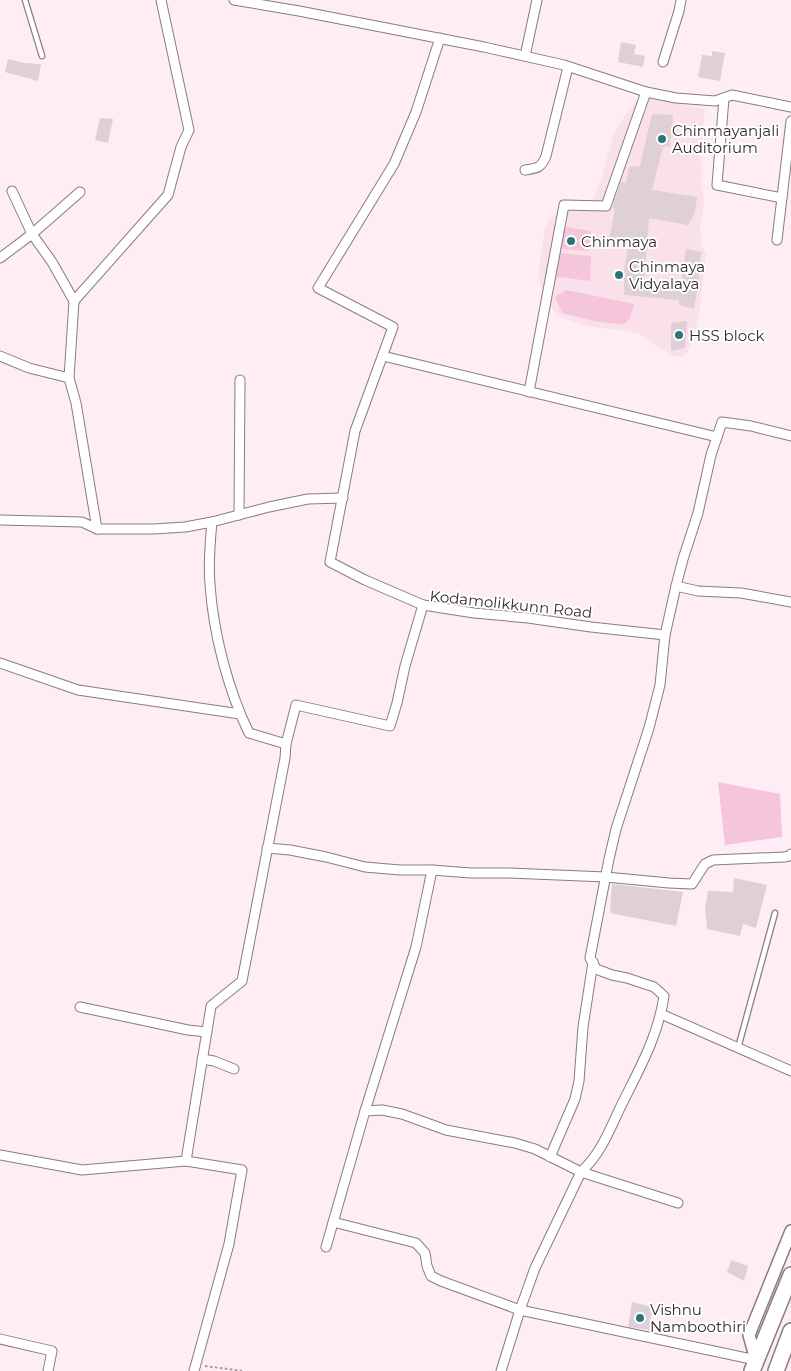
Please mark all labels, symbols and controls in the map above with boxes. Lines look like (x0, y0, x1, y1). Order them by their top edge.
place label: Chinmayanjali Auditorium (672, 121, 779, 157)
marker: Chinmayanjali Auditorium (656, 133, 668, 145)
place label: Chinmaya (581, 232, 657, 251)
marker: Chinmaya (565, 235, 577, 247)
place label: Chinmaya Vidyalaya (629, 257, 705, 293)
marker: Chinmaya Vidyalaya (613, 269, 625, 281)
place label: HSS block (689, 326, 765, 345)
marker: HSS block (673, 329, 685, 341)
street label: Kodamolikkunn Road (429, 586, 593, 622)
place label: Vishnu Namboothiri (650, 1300, 746, 1336)
marker: Vishnu Namboothiri (634, 1312, 646, 1324)

